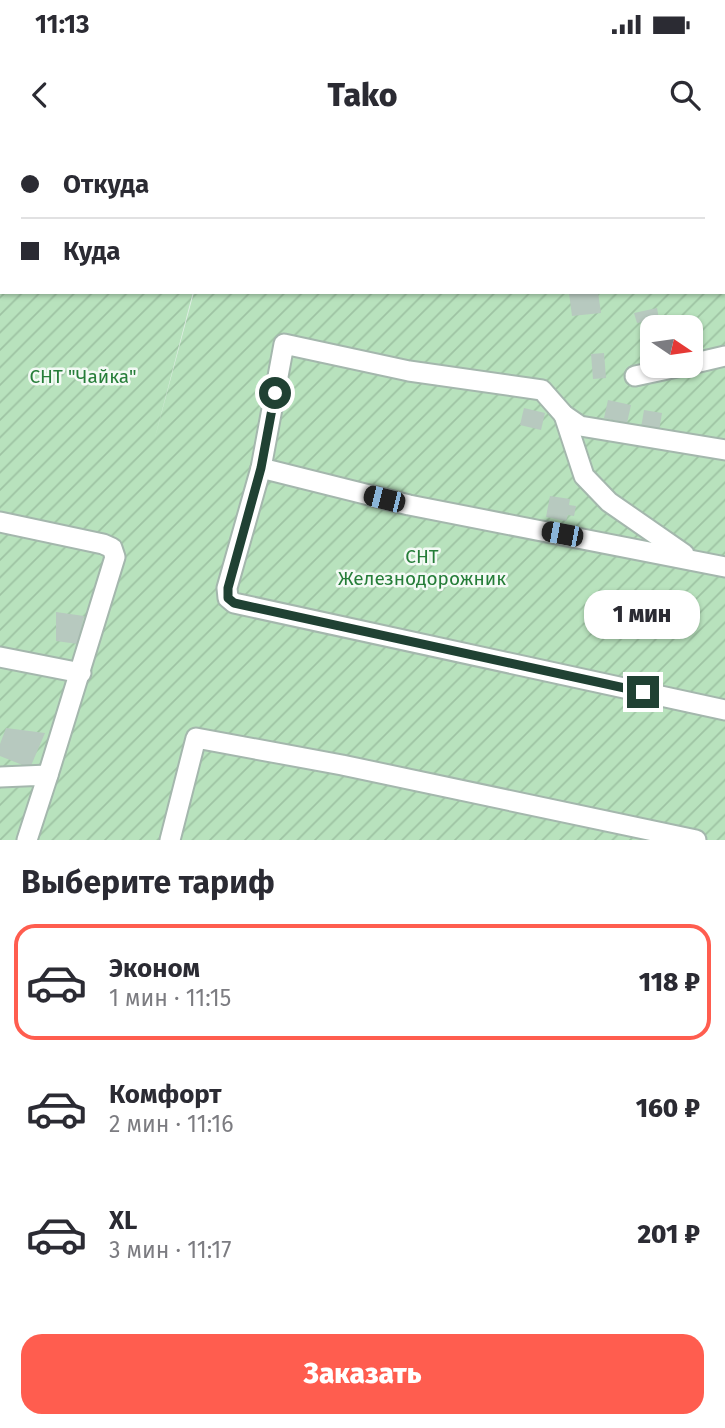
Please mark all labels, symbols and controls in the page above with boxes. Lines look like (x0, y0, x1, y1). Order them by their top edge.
text: 11:13 (35, 9, 90, 40)
icon: back (21, 76, 59, 114)
text: Tako (328, 76, 397, 114)
icon: search (666, 76, 704, 114)
text: Откуда (63, 169, 149, 200)
text: Куда (63, 236, 121, 267)
north arrow (640, 315, 704, 378)
map controls (640, 315, 703, 378)
park label: СНТ "Чайка" (29, 365, 137, 388)
route start (259, 377, 291, 409)
car (362, 484, 407, 514)
car (540, 520, 585, 548)
park label: СНТ Железнодорожник (338, 545, 506, 590)
callout: 1 мин (585, 590, 701, 640)
text: 1 мин (613, 600, 671, 628)
route end (627, 676, 659, 708)
text: Выберите тариф (21, 863, 275, 901)
icon: car (25, 951, 88, 1014)
text: Эконом (109, 953, 200, 984)
text: 118 ₽ (639, 967, 700, 998)
text: 1 мин · 11:15 (109, 984, 231, 1012)
icon: car (25, 1077, 88, 1140)
text: Комфорт (109, 1079, 222, 1110)
text: 160 ₽ (636, 1093, 700, 1124)
text: 2 мин · 11:16 (109, 1110, 233, 1138)
icon: car (25, 1203, 88, 1266)
text: XL (109, 1205, 137, 1236)
text: 201 ₽ (638, 1219, 700, 1250)
text: 3 мин · 11:17 (109, 1236, 232, 1264)
button: Заказать (21, 1334, 704, 1414)

